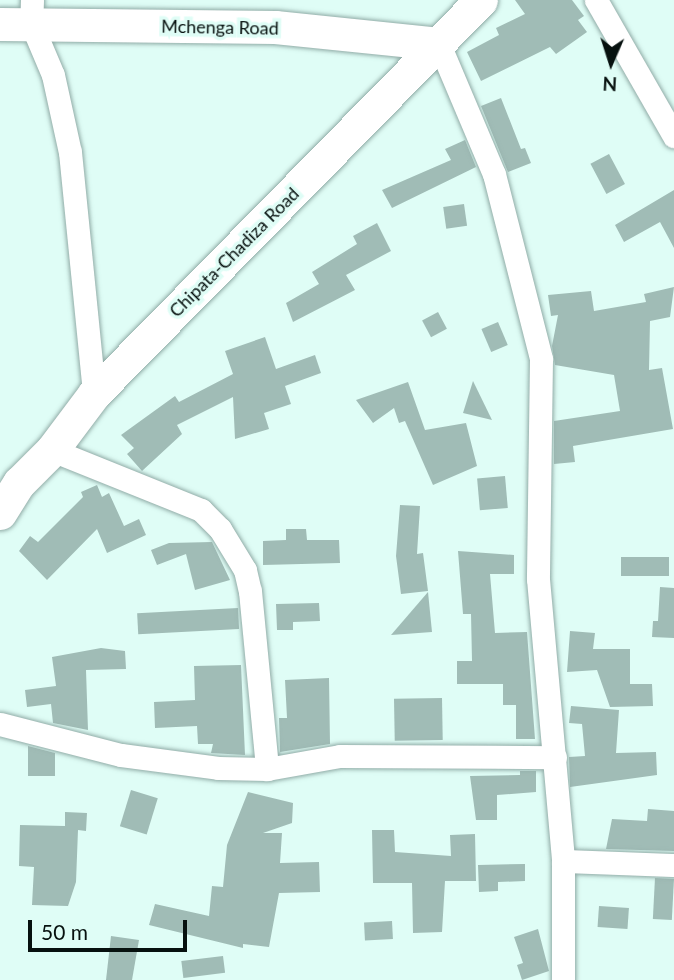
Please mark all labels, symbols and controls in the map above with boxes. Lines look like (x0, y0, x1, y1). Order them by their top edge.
street label: Mchenga Road (161, 15, 279, 39)
north arrow (576, 28, 646, 98)
text: N (602, 73, 618, 96)
street label: Chipata-Chadiza Road (165, 183, 303, 321)
scale bar (32, 906, 191, 950)
text: 50 m (41, 919, 88, 944)

